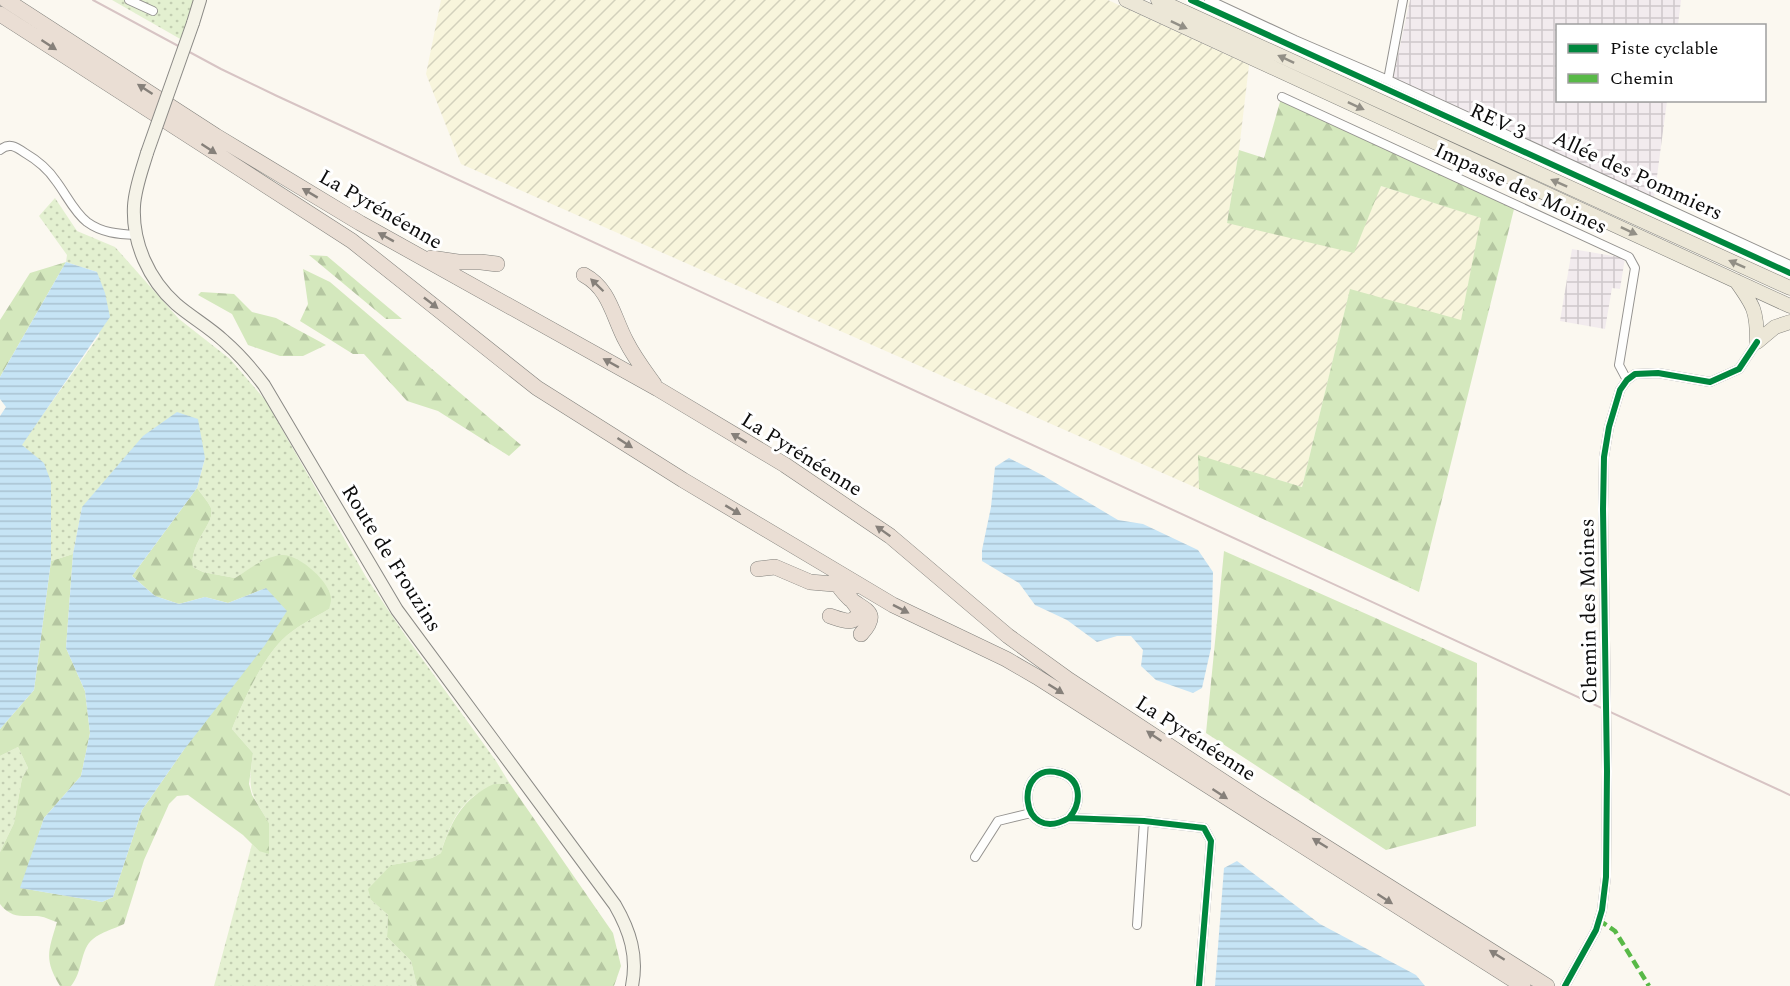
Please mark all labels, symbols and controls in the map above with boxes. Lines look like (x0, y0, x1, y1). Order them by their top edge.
one-way arrow (1171, 20, 1188, 29)
legend (1556, 24, 1766, 102)
text: Piste cyclable (1610, 35, 1718, 62)
one-way arrow (41, 40, 57, 51)
one-way arrow (1278, 55, 1295, 64)
text: Chemin (1610, 65, 1674, 92)
one-way arrow (137, 84, 153, 95)
street label: REV 3 (1464, 95, 1531, 149)
one-way arrow (1348, 101, 1366, 111)
street label: Allée des Pommiers (1547, 122, 1728, 229)
street label: Impasse des Moines (1429, 135, 1612, 243)
one-way arrow (201, 143, 217, 154)
street label: La Pyrénéenne (313, 161, 448, 258)
one-way arrow (1550, 178, 1568, 188)
one-way arrow (302, 187, 318, 198)
one-way arrow (1620, 227, 1637, 236)
one-way arrow (377, 232, 394, 242)
one-way arrow (1728, 259, 1745, 268)
one-way arrow (590, 279, 604, 293)
one-way arrow (424, 296, 439, 308)
one-way arrow (603, 358, 619, 369)
street label: La Pyrénéenne (734, 405, 869, 505)
one-way arrow (731, 433, 747, 444)
one-way arrow (617, 437, 634, 448)
street label: Route de Frouzins (333, 479, 449, 639)
one-way arrow (725, 505, 741, 516)
street label: Chemin des Moines (1571, 518, 1607, 704)
one-way arrow (875, 525, 891, 537)
one-way arrow (893, 604, 910, 614)
one-way arrow (1048, 683, 1064, 694)
street label: La Pyrénéenne (1129, 688, 1262, 790)
one-way arrow (1146, 730, 1163, 741)
one-way arrow (1212, 788, 1228, 799)
one-way arrow (1312, 837, 1329, 848)
one-way arrow (1376, 893, 1392, 905)
one-way arrow (1489, 949, 1506, 960)

